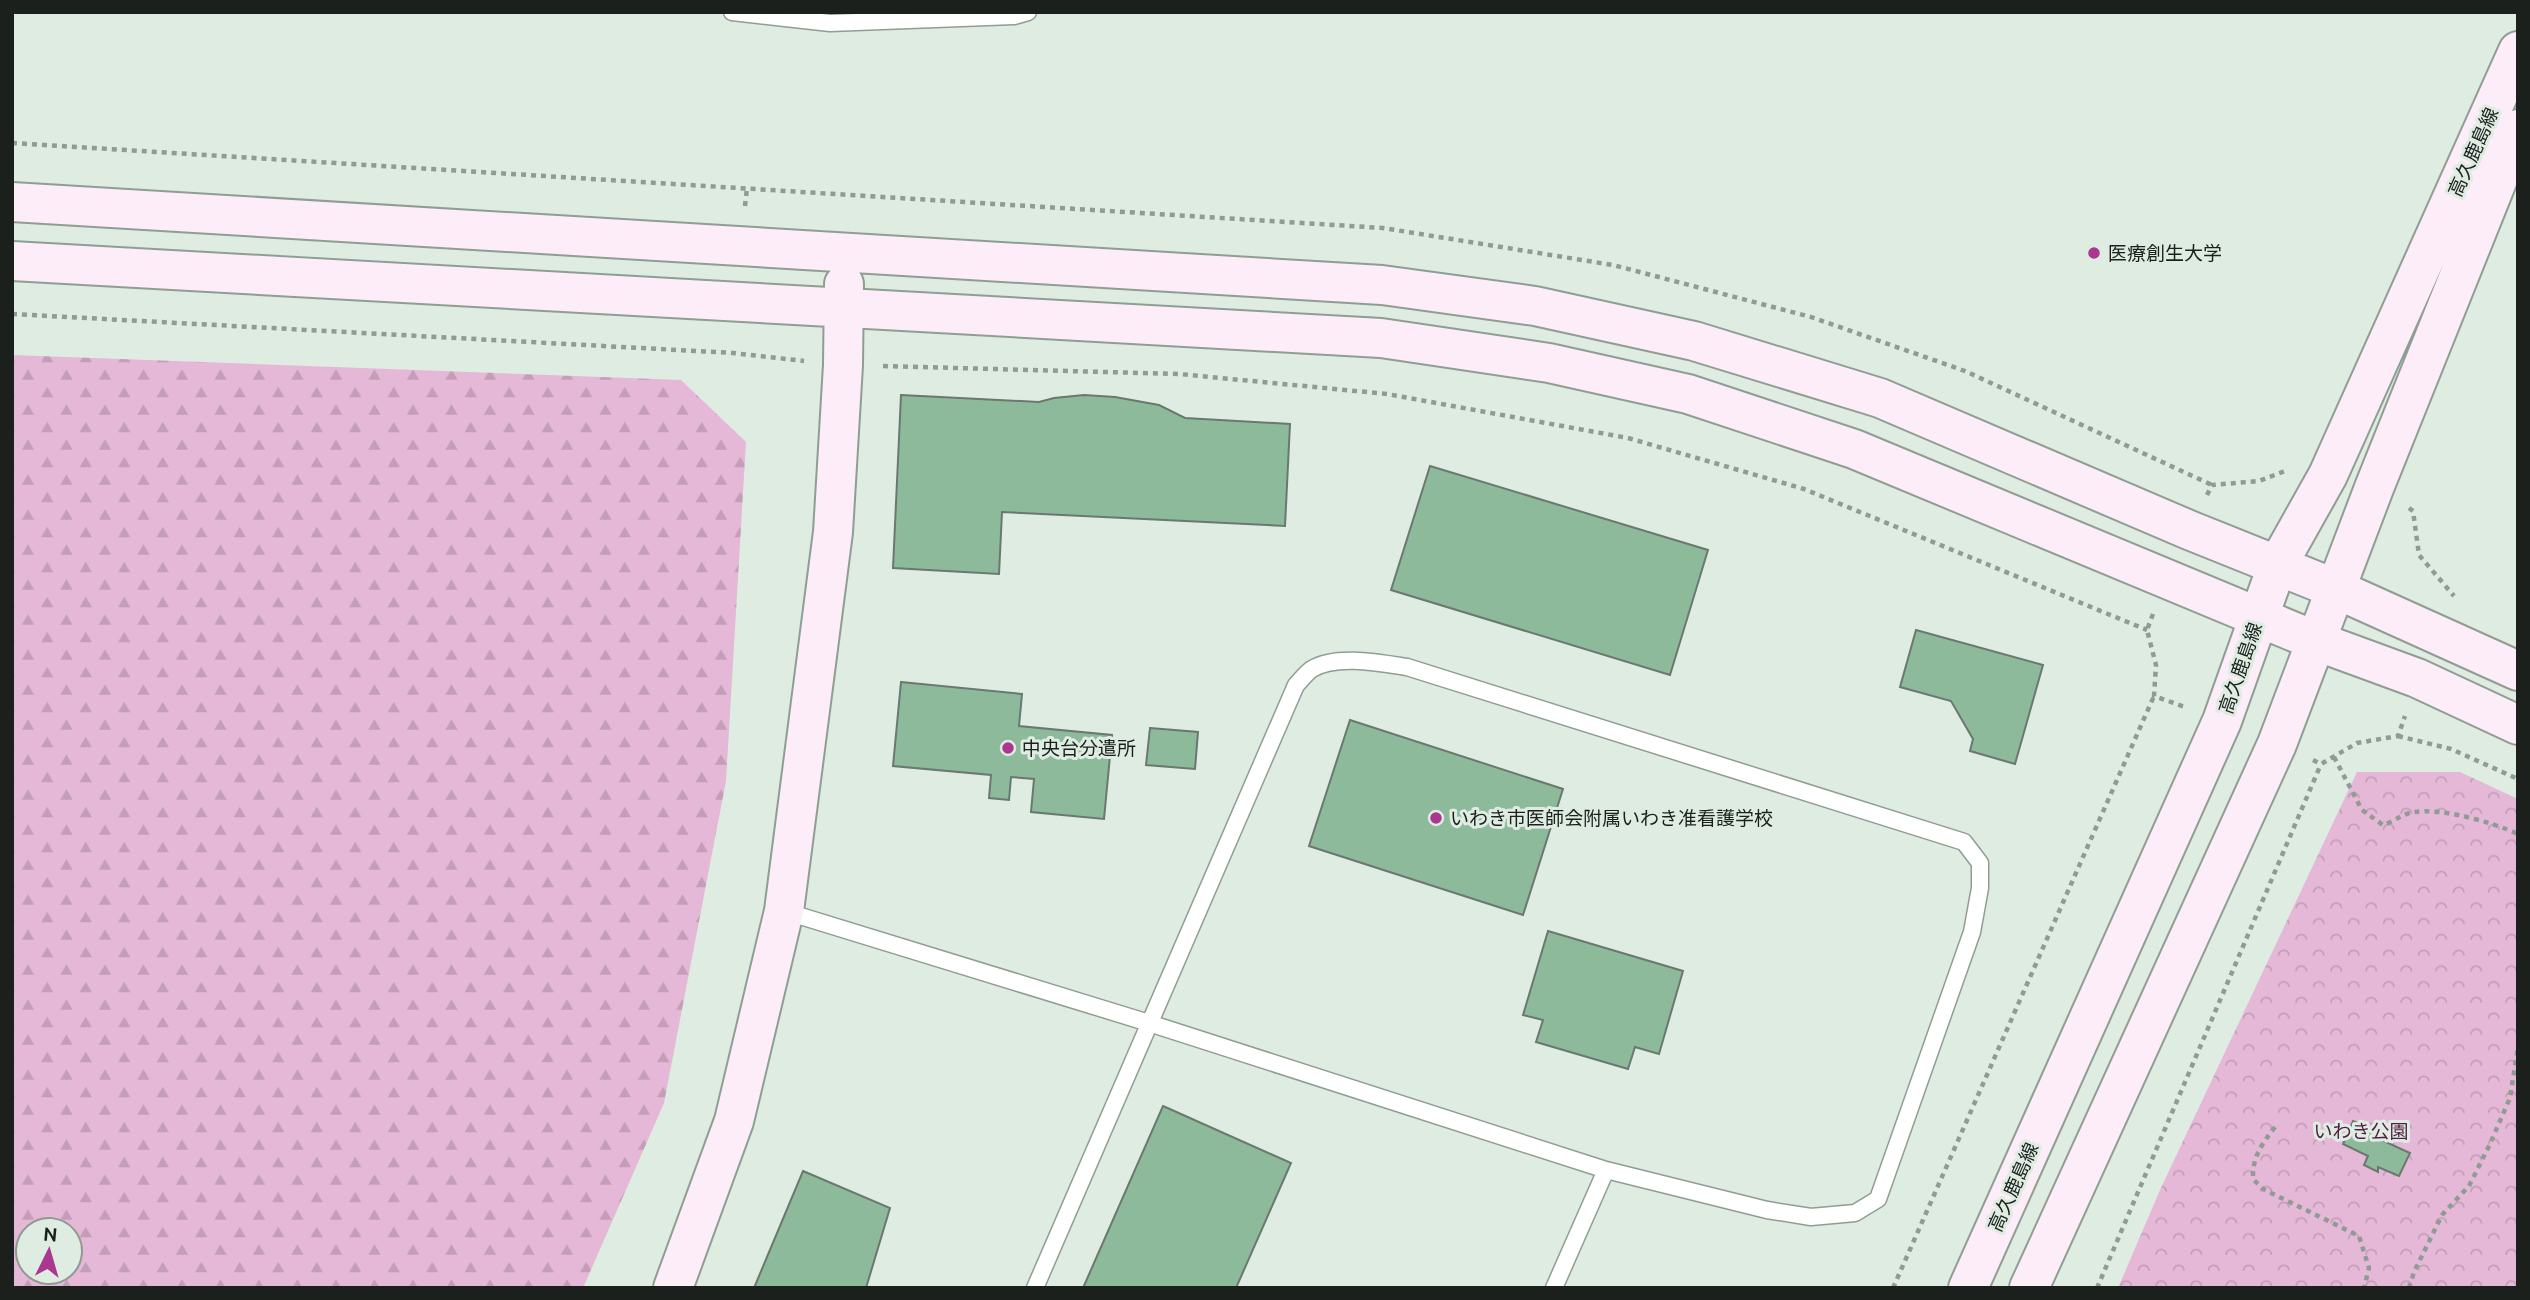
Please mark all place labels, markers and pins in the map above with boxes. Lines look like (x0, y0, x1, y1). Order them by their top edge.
place label: 医療創生大学 (2108, 242, 2222, 264)
marker: 医療創生大学 (2086, 245, 2102, 261)
place label: 中央台分遣所 (1022, 737, 1136, 759)
marker: 中央台分遣所 (1000, 740, 1016, 756)
place label: いわき市医師会附属いわき准看護学校 (1450, 807, 1773, 829)
marker: いわき市医師会附属いわき准看護学校 (1428, 810, 1444, 826)

